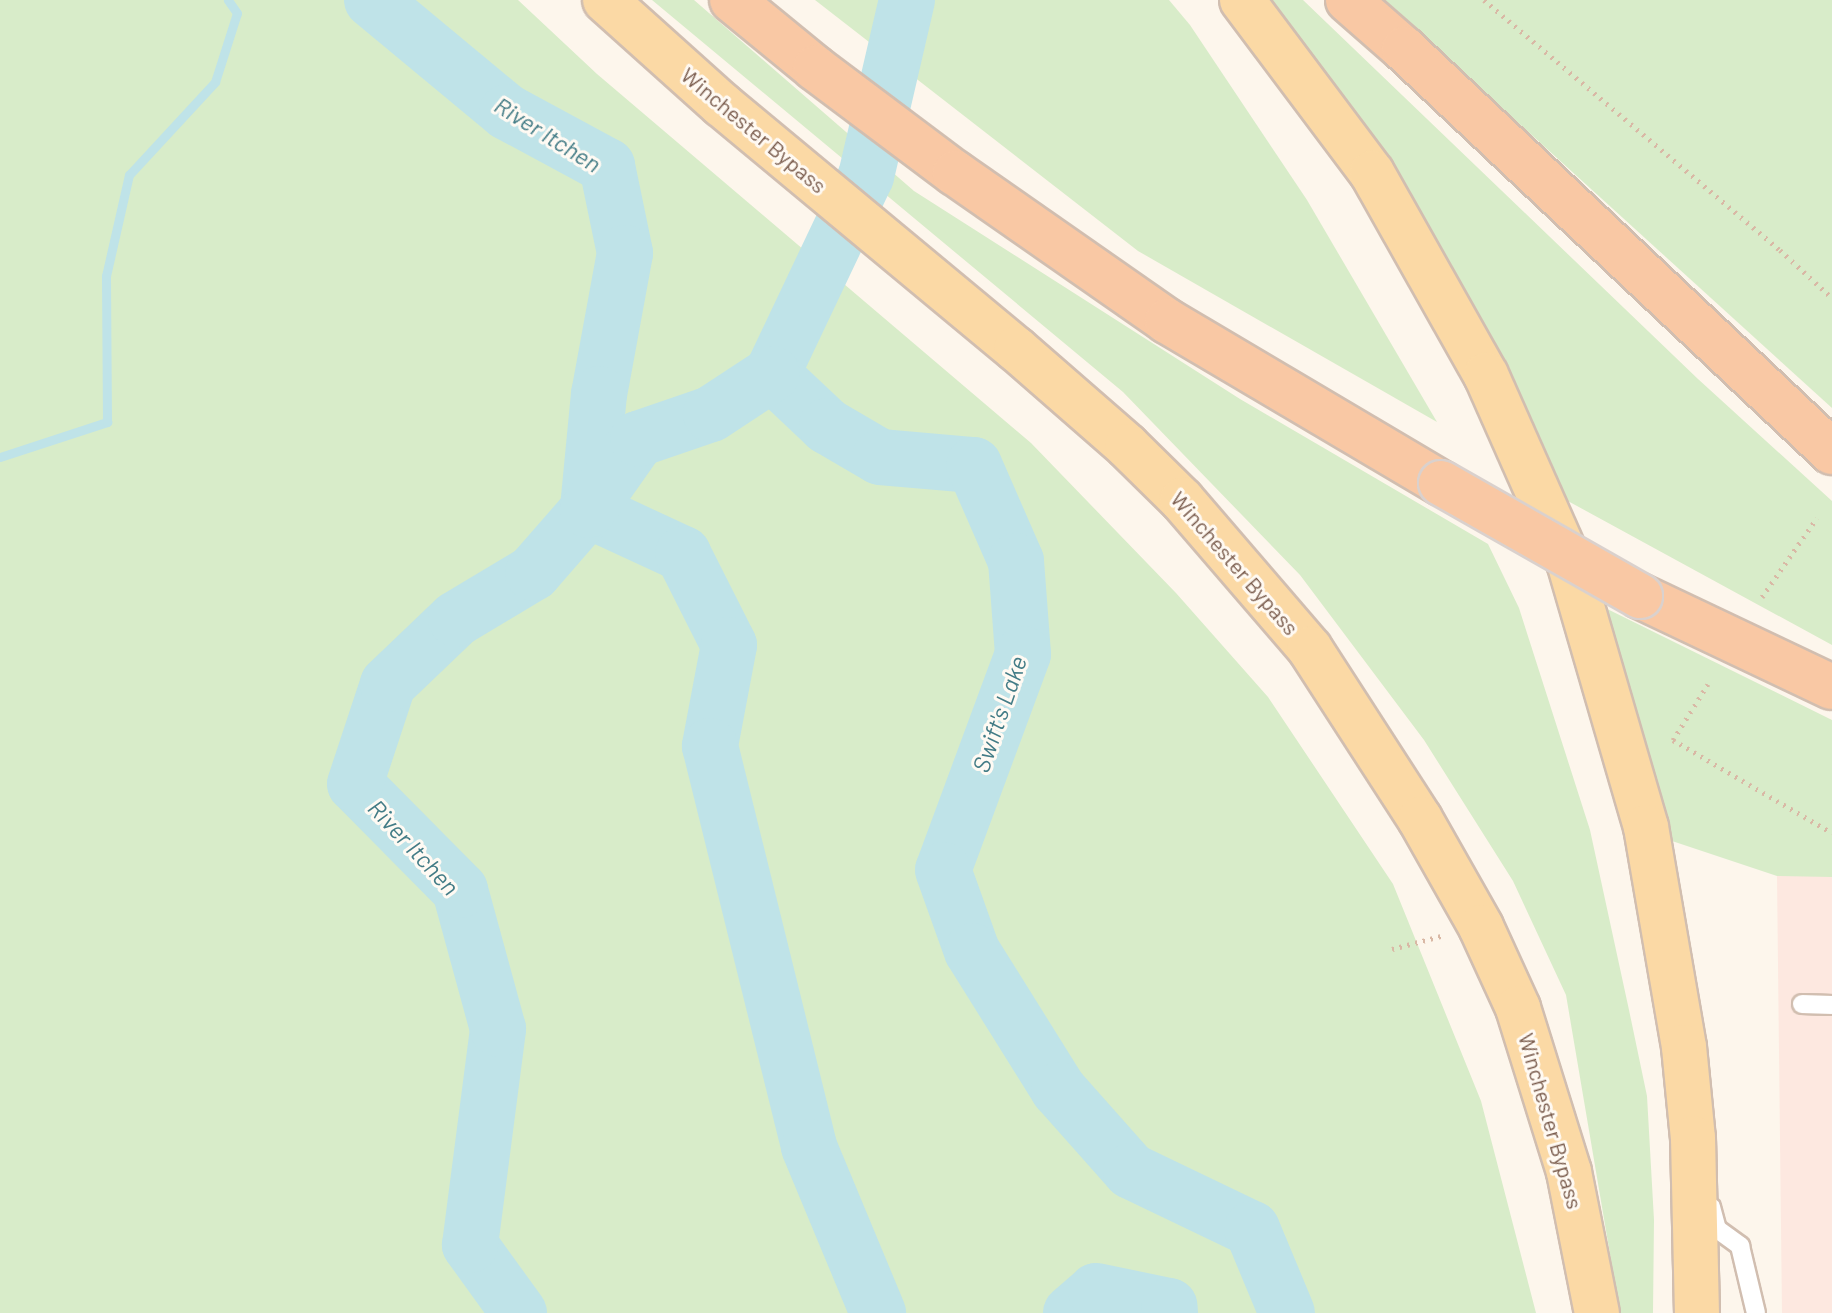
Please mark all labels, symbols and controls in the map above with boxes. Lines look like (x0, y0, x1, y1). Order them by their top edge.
street label: Winchester Bypass (676, 61, 832, 199)
water label: River Itchen (489, 90, 607, 178)
street label: Winchester Bypass (1165, 486, 1305, 640)
water label: Swift's Lake (966, 652, 1032, 776)
water label: River Itchen (363, 793, 465, 901)
street label: Winchester Bypass (1513, 1030, 1589, 1212)

